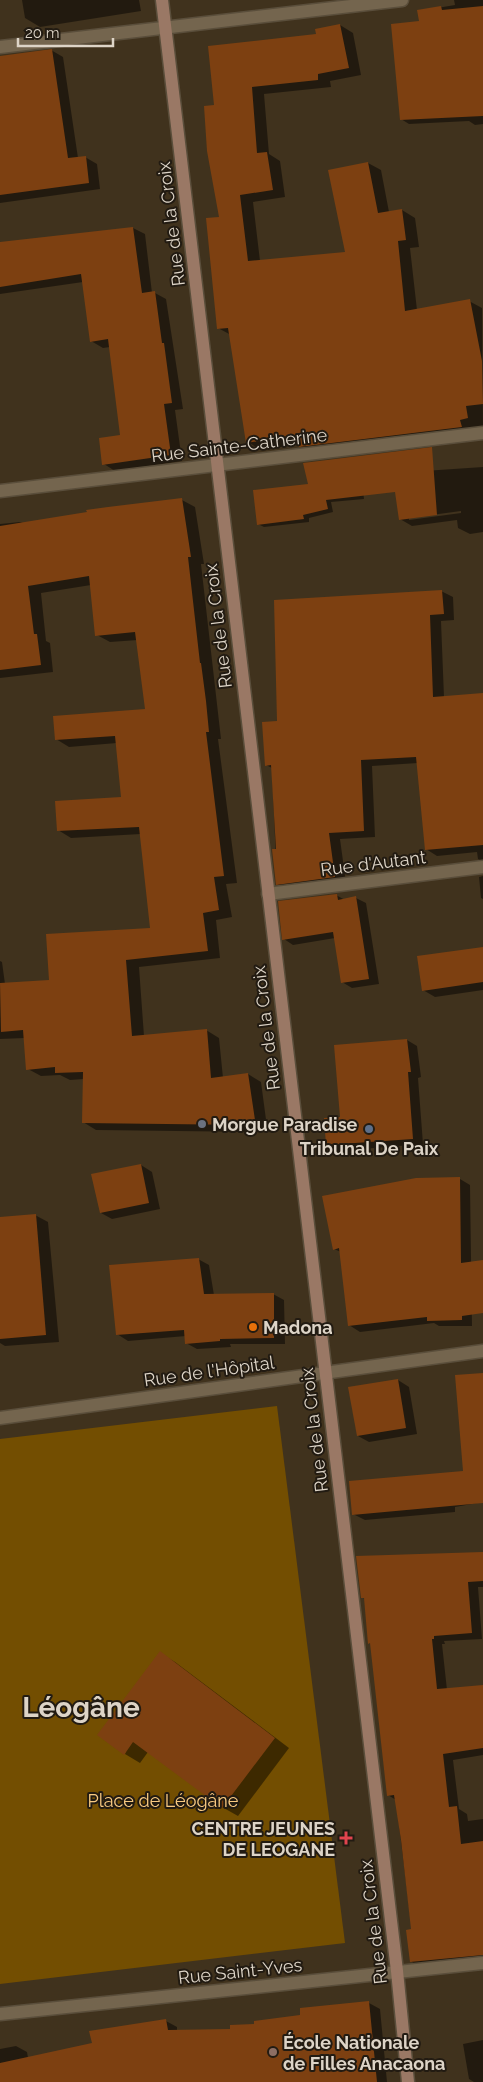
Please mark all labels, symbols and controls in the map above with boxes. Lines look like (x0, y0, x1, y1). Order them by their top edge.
scale bar (18, 15, 112, 47)
text: 20 m (25, 24, 60, 42)
street label: Rue de la Croix (153, 161, 189, 287)
street label: Rue Sainte-Catherine (150, 424, 329, 466)
street label: Rue de la Croix (200, 563, 236, 689)
street label: Rue d'Autant (319, 846, 427, 880)
street label: Rue de la Croix (248, 965, 284, 1091)
place label: Morgue Paradise (212, 1114, 358, 1135)
marker: Morgue Paradise (196, 1118, 208, 1130)
marker: Tribunal De Paix (363, 1123, 375, 1135)
place label: Tribunal De Paix (300, 1138, 439, 1159)
place label: Madona (263, 1317, 333, 1338)
marker: Madona (247, 1321, 259, 1333)
street label: Rue de l'Hôpital (142, 1351, 276, 1391)
street label: Rue de la Croix (296, 1367, 332, 1493)
district label: Léogâne (22, 1691, 140, 1724)
park label: Place de Léogâne (88, 1790, 239, 1811)
place label: CENTRE JEUNES DE LEOGANE (192, 1818, 335, 1860)
marker: CENTRE JEUNES DE LEOGANE (339, 1831, 353, 1845)
street label: Rue de la Croix (355, 1859, 391, 1985)
street label: Rue Saint-Yves (177, 1954, 303, 1988)
place label: École Nationale de Filles Anacaona (283, 2032, 445, 2074)
marker: École Nationale de Filles Anacaona (267, 2046, 279, 2058)

